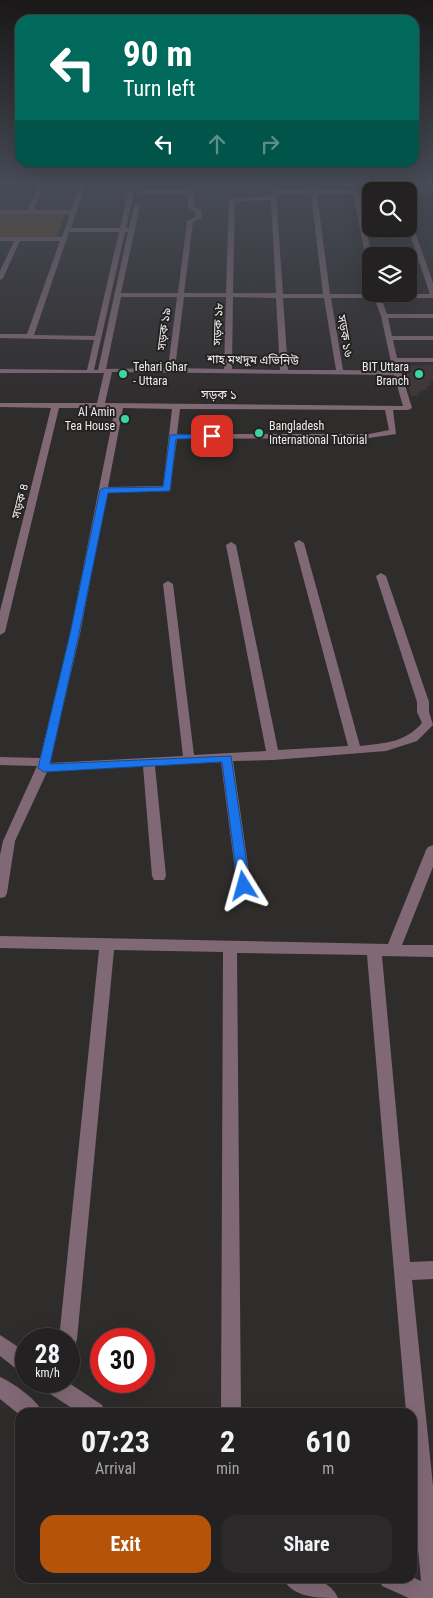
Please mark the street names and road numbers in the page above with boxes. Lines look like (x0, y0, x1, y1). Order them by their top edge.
street label: সড়ক ১৮ (210, 302, 226, 347)
street label: সড়ক ১৯ (154, 307, 174, 352)
street label: সড়ক ১৬ (334, 313, 356, 358)
street label: শাহ মখদুম এভিনিউ (206, 351, 300, 368)
street label: সড়ক ১ (200, 388, 237, 402)
street label: সড়ক ৪ (9, 482, 31, 521)

